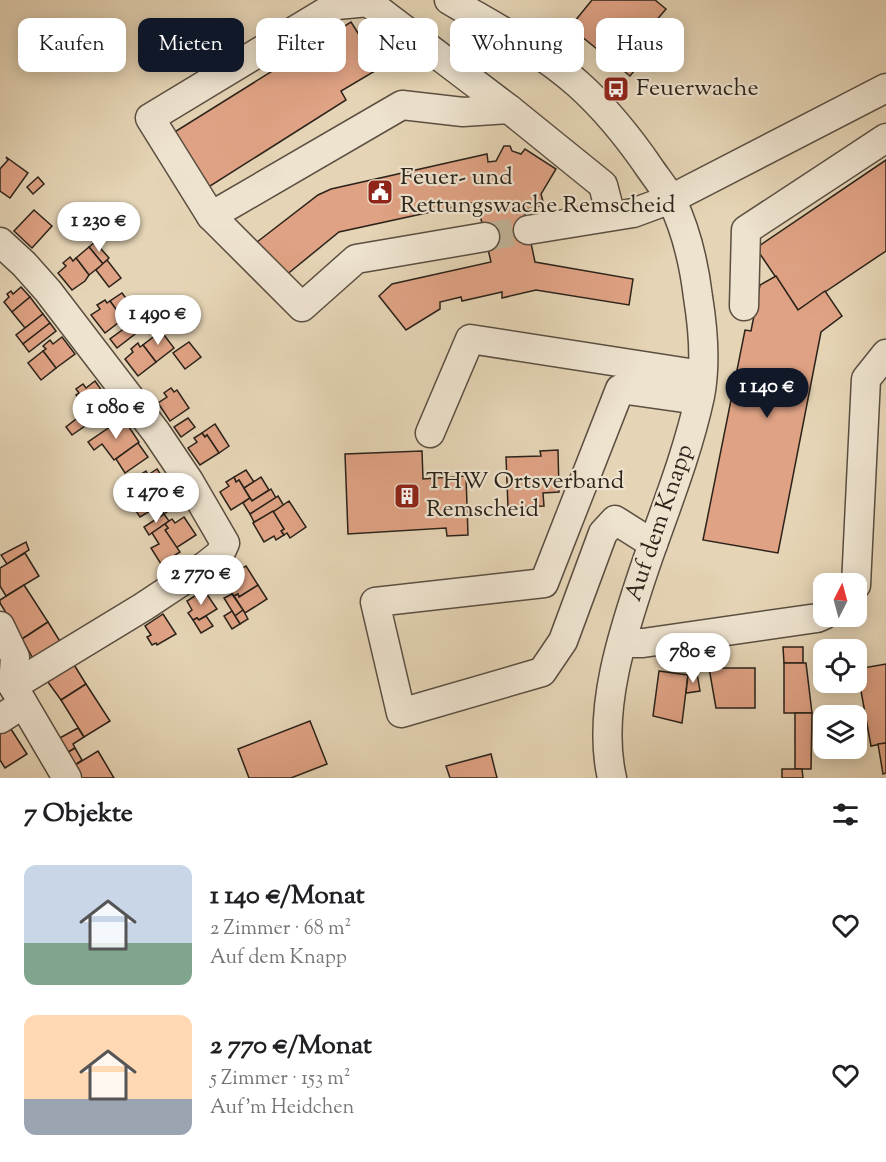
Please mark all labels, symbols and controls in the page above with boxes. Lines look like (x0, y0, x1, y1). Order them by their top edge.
chip: Kaufen (18, 18, 126, 72)
chip: Mieten (138, 18, 244, 72)
chip: Filter (256, 18, 346, 72)
chip: Neu (358, 18, 438, 72)
chip: Wohnung (450, 18, 584, 72)
chip: Haus (596, 18, 684, 72)
place label: Feuerwache (636, 72, 759, 106)
bus stop icon: Feuerwache (601, 74, 631, 104)
place label: Feuer- und Rettungswache Remscheid (400, 161, 676, 223)
public building icon: Feuer- und Rettungswache Remscheid (365, 177, 395, 207)
pin: 1 230 € (44, 202, 154, 253)
text: 1 230 € (71, 207, 127, 236)
pin: 1 490 € (103, 295, 213, 346)
text: 1 490 € (129, 300, 187, 329)
pin: 1 140 € (712, 368, 822, 419)
text: 1 140 € (740, 373, 794, 402)
pin: 1 080 € (61, 389, 171, 440)
text: 1 080 € (87, 394, 145, 423)
street label: Auf dem Knapp (617, 440, 703, 606)
place label: THW Ortsverband Remscheid (426, 465, 625, 527)
pin: 1 470 € (101, 473, 211, 524)
text: 1 470 € (127, 478, 185, 507)
building icon: THW Ortsverband Remscheid (392, 481, 422, 511)
pin: 2 770 € (146, 555, 256, 606)
text: 2 770 € (171, 560, 231, 589)
north arrow (813, 573, 867, 627)
map controls (813, 573, 867, 759)
pin: 780 € (651, 633, 735, 684)
text: 780 € (669, 638, 717, 667)
button: locate (813, 639, 867, 693)
button: layers (813, 705, 867, 759)
text: 7 Objekte (24, 796, 133, 833)
icon: filters (829, 798, 862, 831)
text: 1 140 €/Monat (210, 878, 365, 915)
icon: home (72, 889, 144, 961)
icon: heart (829, 909, 862, 942)
text: 2 Zimmer · 68 m² (210, 915, 351, 944)
text: Auf dem Knapp (210, 944, 347, 973)
text: 2 770 €/Monat (210, 1028, 372, 1065)
icon: home (72, 1039, 144, 1111)
icon: heart (829, 1059, 862, 1092)
text: 5 Zimmer · 153 m² (210, 1065, 351, 1094)
text: Auf'm Heidchen (210, 1094, 354, 1123)

